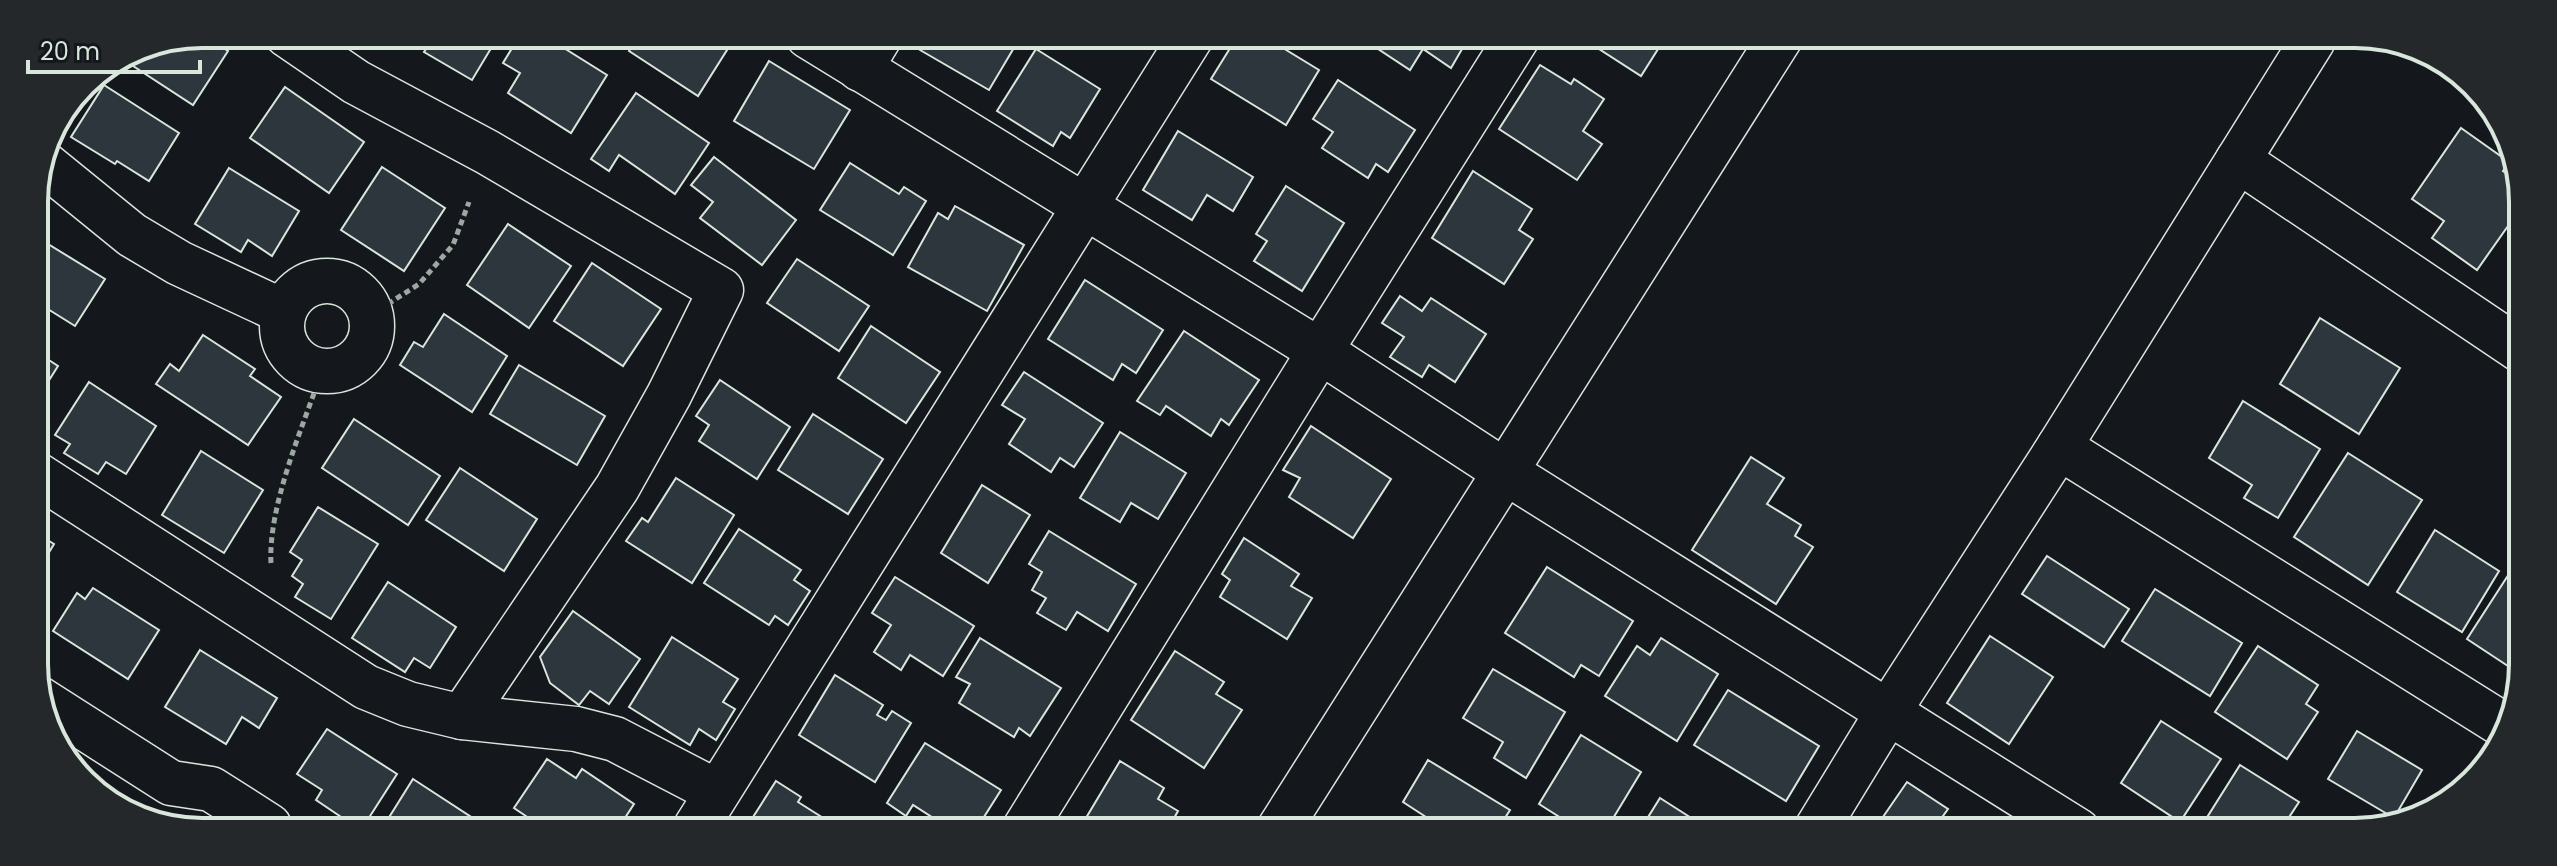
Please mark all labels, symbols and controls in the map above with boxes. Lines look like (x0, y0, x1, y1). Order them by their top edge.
scale bar (28, 24, 200, 74)
text: 20 m (40, 35, 100, 68)

